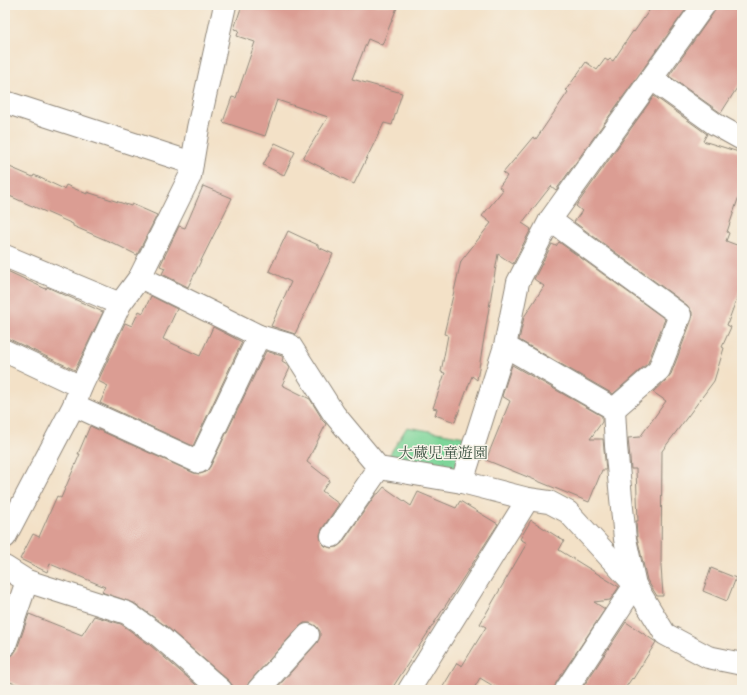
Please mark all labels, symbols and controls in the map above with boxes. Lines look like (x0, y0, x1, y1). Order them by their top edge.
park label: 大蔵児童遊園 (398, 444, 488, 462)

